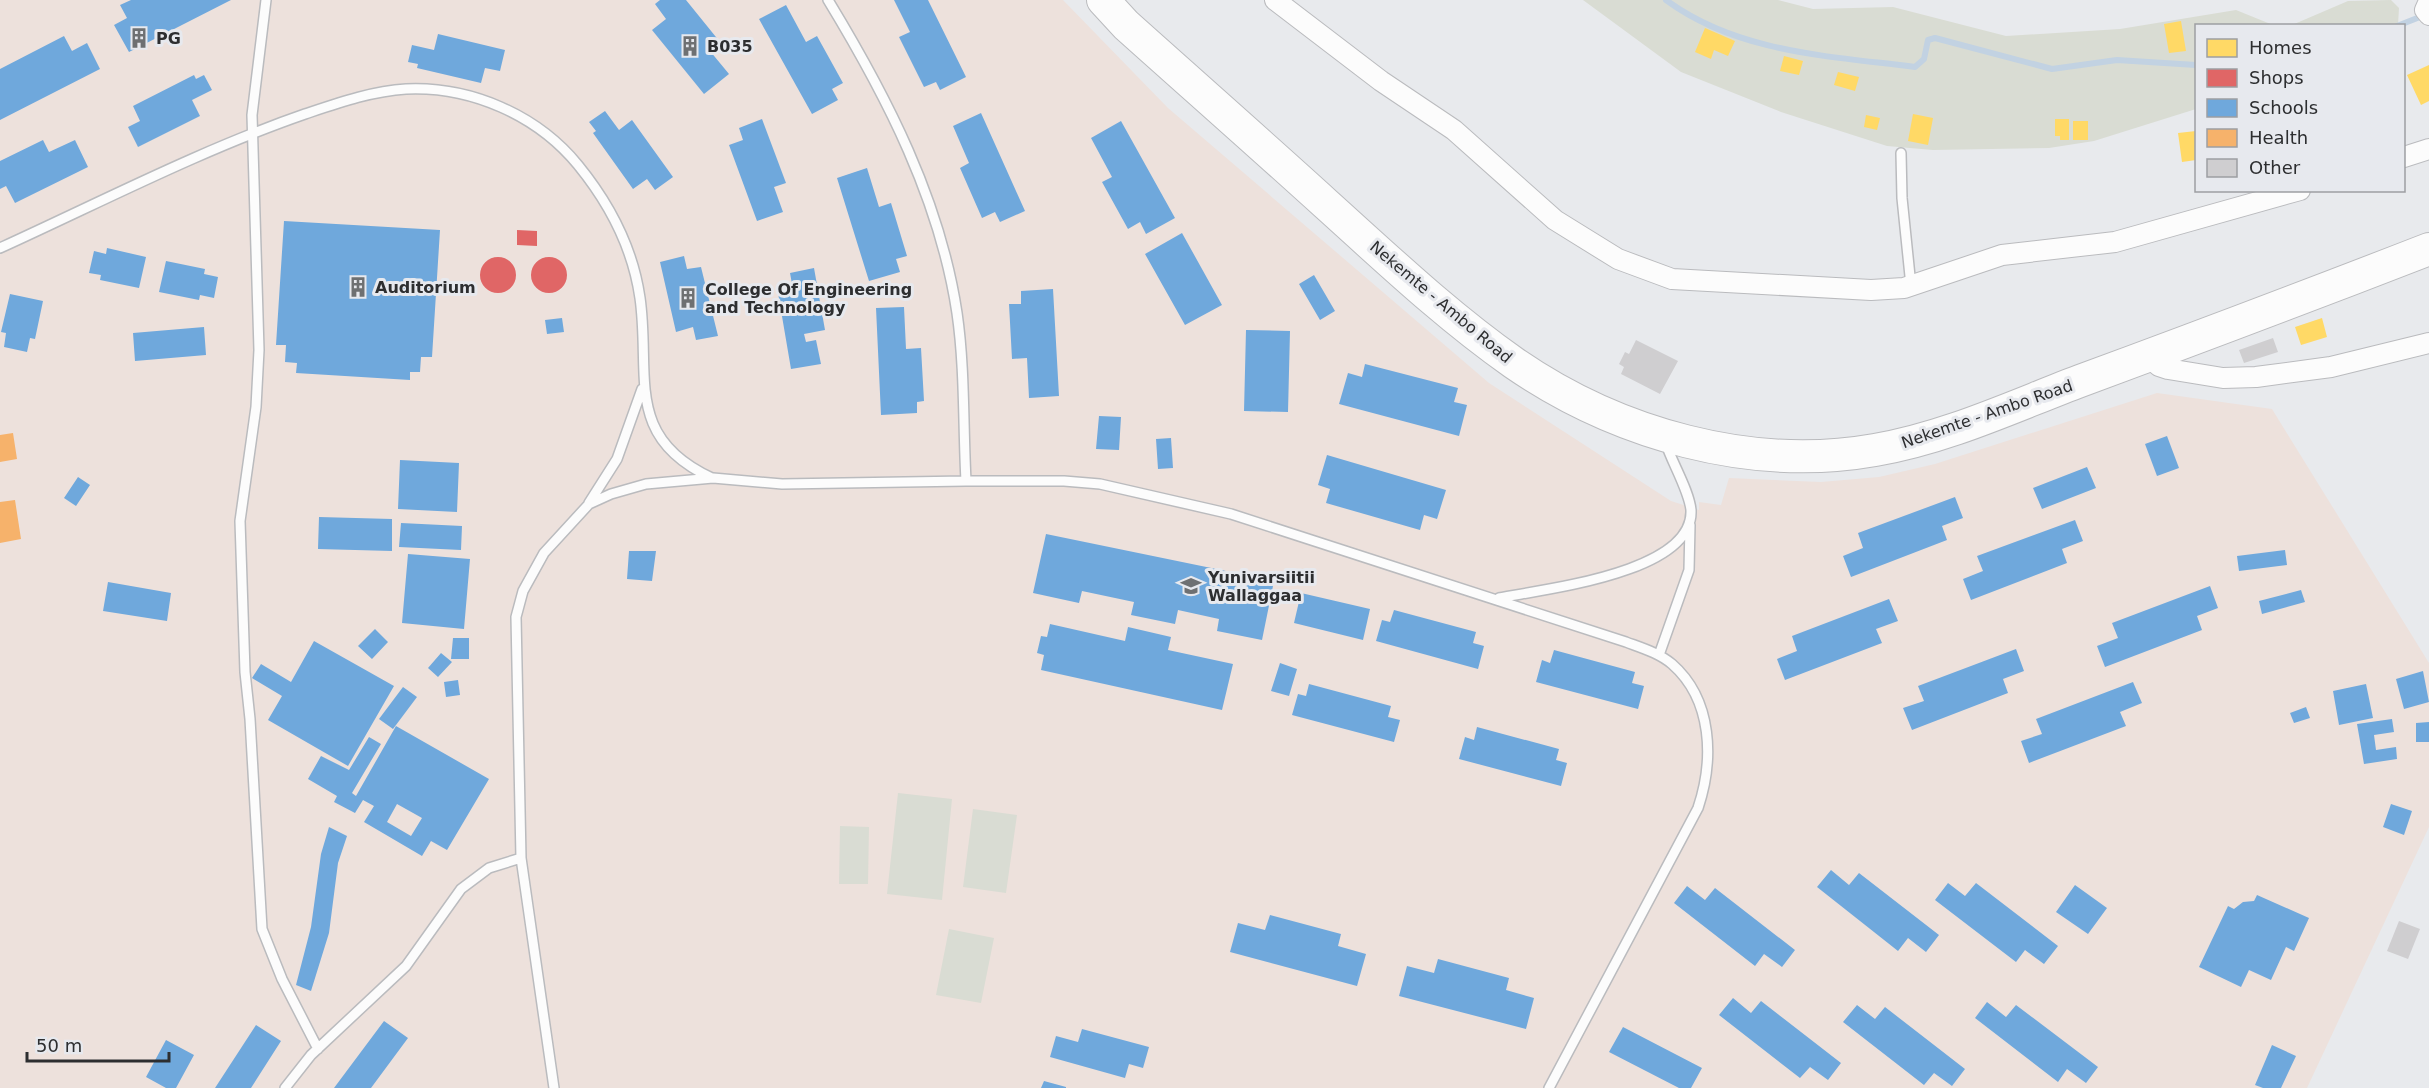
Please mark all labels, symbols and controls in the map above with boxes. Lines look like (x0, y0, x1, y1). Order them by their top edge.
legend (2195, 24, 2405, 192)
building icon: PG (127, 26, 151, 50)
place label: PG (156, 29, 181, 48)
building icon: B035 (678, 34, 702, 58)
place label: B035 (707, 37, 753, 56)
text: Homes (2249, 37, 2312, 58)
text: Shops (2249, 67, 2304, 88)
text: Schools (2249, 97, 2318, 118)
text: Health (2249, 127, 2308, 148)
text: Other (2249, 157, 2301, 178)
street label: Nekemte - Ambo Road (1366, 237, 1516, 367)
building icon: Auditorium (346, 275, 370, 299)
place label: Auditorium (375, 278, 476, 297)
place label: College Of Engineering and Technology (705, 280, 912, 317)
building icon: College Of Engineering and Technology (676, 286, 700, 310)
street label: Nekemte - Ambo Road (1899, 376, 2075, 452)
place label: Yunivarsiitii Wallaggaa (1207, 568, 1315, 605)
school or university icon: Yunivarsiitii Wallaggaa (1179, 574, 1203, 598)
scale bar (27, 1025, 170, 1063)
text: 50 m (36, 1035, 82, 1056)

